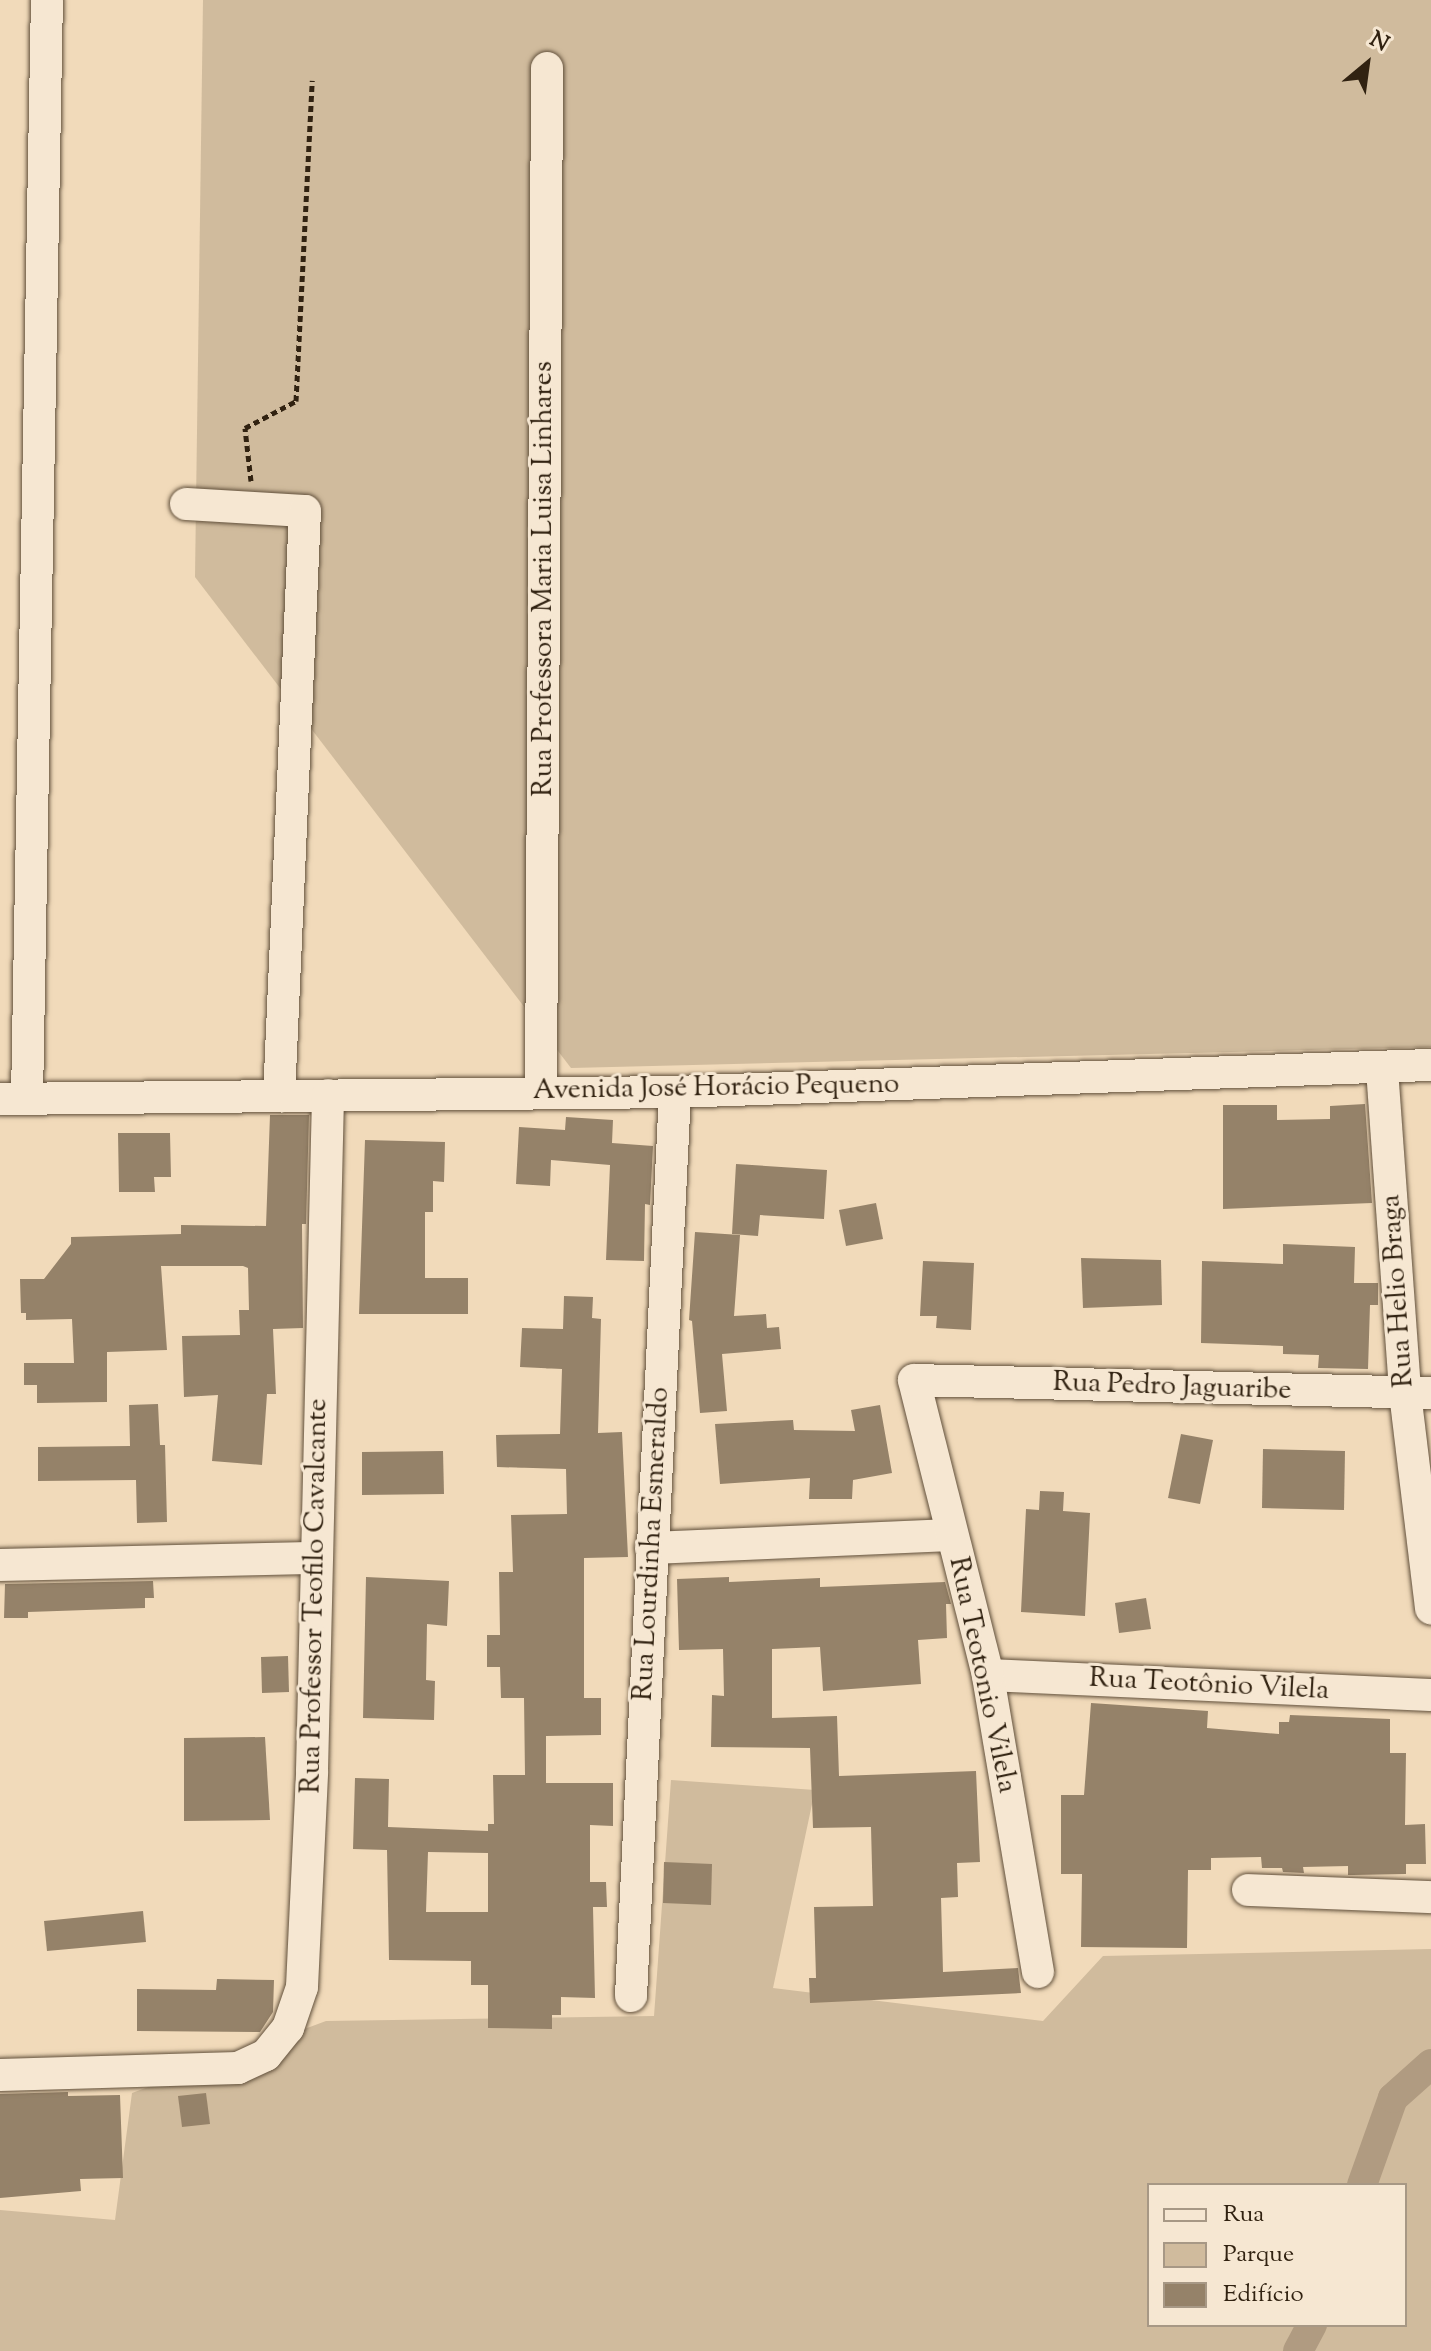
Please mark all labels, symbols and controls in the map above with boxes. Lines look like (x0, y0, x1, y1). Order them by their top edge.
north arrow (1327, 24, 1407, 104)
text: N (1363, 25, 1394, 61)
street label: Rua Professora Maria Luisa Linhares (527, 361, 561, 797)
street label: Avenida José Horácio Pequeno (532, 1068, 900, 1108)
street label: Rua Helio Braga (1374, 1193, 1422, 1389)
street label: Rua Pedro Jaguaribe (1052, 1366, 1292, 1408)
street label: Rua Lourdinha Esmeraldo (627, 1386, 677, 1702)
street label: Rua Professor Teofilo Cavalcante (295, 1398, 335, 1794)
street label: Rua Teotonio Vilela (941, 1554, 1023, 1796)
street label: Rua Teotônio Vilela (1088, 1662, 1330, 1708)
legend (1147, 2183, 1407, 2327)
text: Rua (1223, 2198, 1264, 2232)
text: Parque (1223, 2238, 1294, 2272)
text: Edifício (1223, 2278, 1304, 2312)

